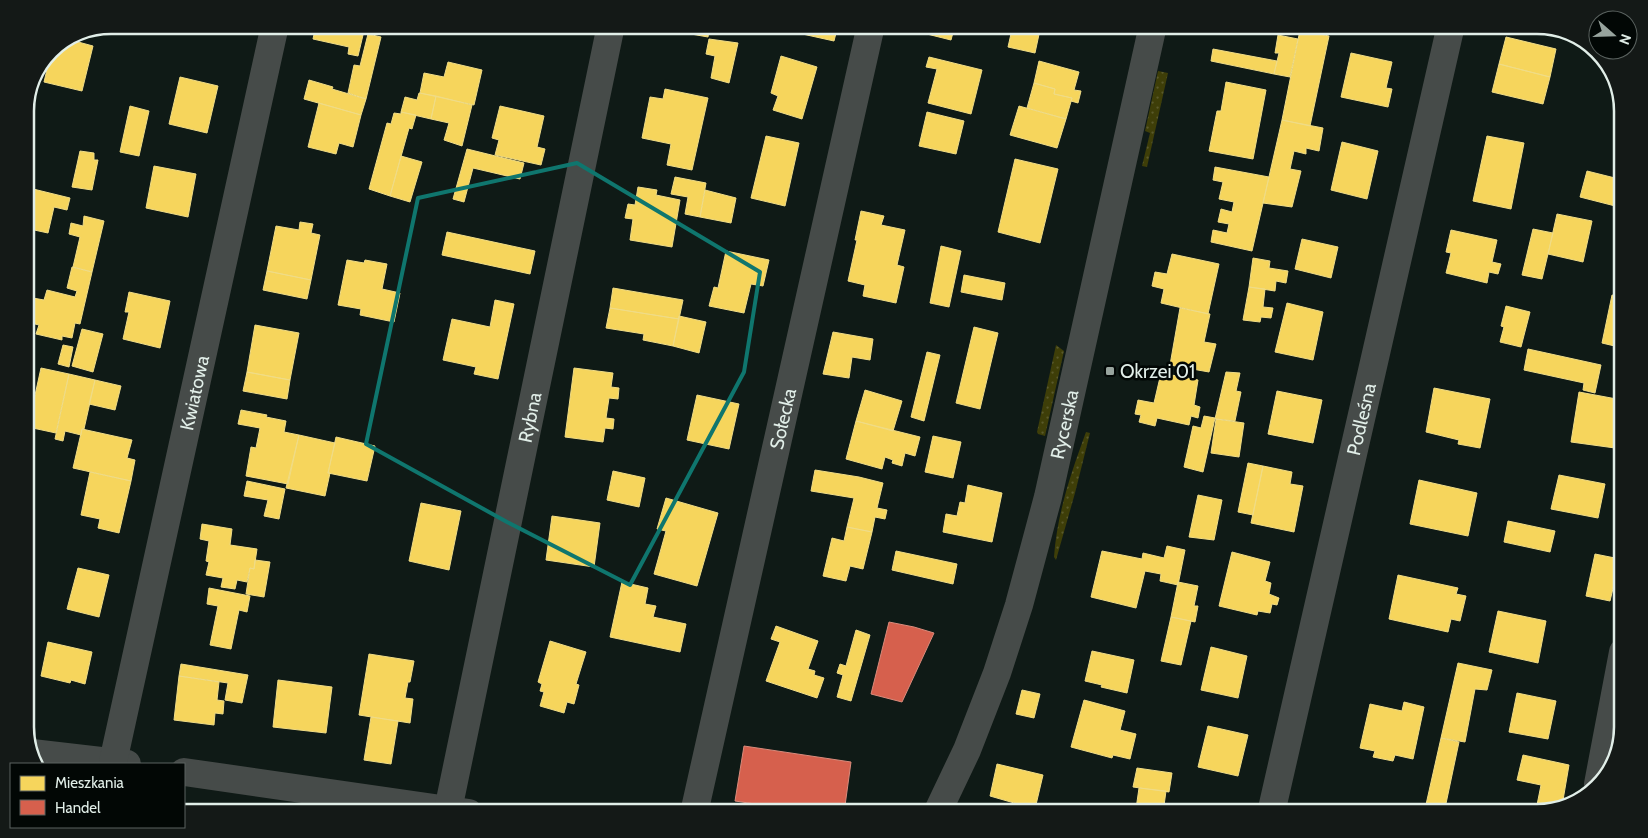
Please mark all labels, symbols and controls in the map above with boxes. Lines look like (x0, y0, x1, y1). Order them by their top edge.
north arrow (1588, 10, 1638, 60)
text: N (1615, 32, 1635, 47)
street label: Kwiatowa (175, 353, 214, 433)
place label: Okrzei 01 (1120, 360, 1195, 383)
marker: Okrzei 01 (1104, 365, 1116, 377)
street label: Podleśna (1342, 381, 1381, 458)
street label: Sołecka (765, 386, 801, 452)
street label: Rycerska (1046, 388, 1083, 461)
street label: Rybna (514, 390, 546, 445)
legend (10, 763, 185, 828)
text: Mieszkania (55, 774, 125, 792)
text: Handel (55, 799, 101, 817)

